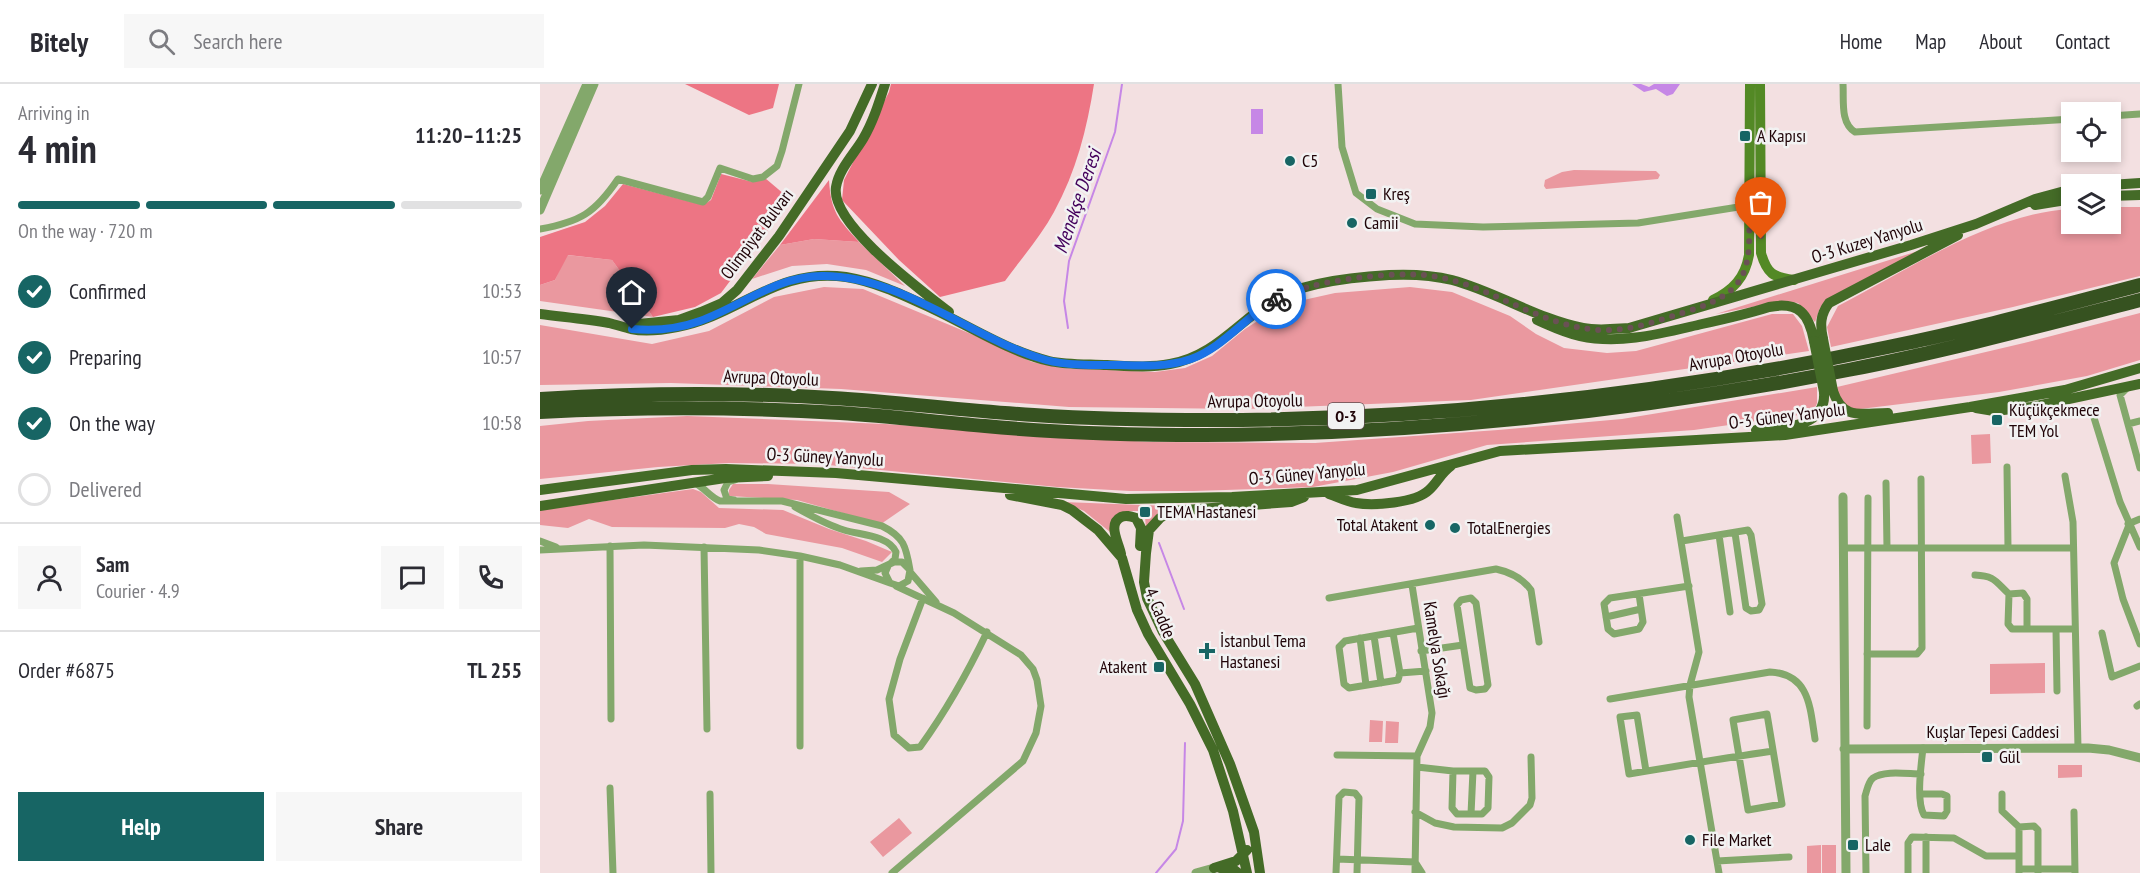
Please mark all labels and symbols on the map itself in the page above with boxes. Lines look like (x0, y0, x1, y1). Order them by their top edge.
place label: A Kapısı (1757, 124, 1806, 147)
marker: A Kapısı (1738, 129, 1752, 143)
water label: Menekşe Deresi (1047, 143, 1108, 257)
place label: C5 (1302, 149, 1318, 172)
marker: C5 (1283, 154, 1297, 168)
pin (1735, 177, 1786, 239)
place label: Kreş (1383, 182, 1410, 205)
street label: Olimpiyat Bulvarı (715, 184, 798, 284)
marker: Kreş (1364, 187, 1378, 201)
place label: Camii (1364, 211, 1399, 234)
street label: O-3 Kuzey Yanyolu (1808, 213, 1925, 268)
marker: Camii (1345, 216, 1359, 230)
pin (606, 267, 657, 329)
courier (1246, 269, 1306, 329)
street label: Avrupa Otoyolu (1687, 337, 1785, 376)
street label: Avrupa Otoyolu (723, 364, 819, 391)
street label: Avrupa Otoyolu (1207, 388, 1303, 413)
street label: O-3 Güney Yanyolu (1727, 397, 1846, 434)
place label: Küçükçekmece TEM Yol (2009, 398, 2100, 442)
road number: O-3 (1328, 403, 1364, 429)
marker: Küçükçekmece TEM Yol (1990, 413, 2004, 427)
street label: O-3 Güney Yanyolu (766, 442, 884, 471)
street label: O-3 Güney Yanyolu (1248, 457, 1366, 490)
place label: TEMA Hastanesi (1157, 500, 1256, 523)
marker: TEMA Hastanesi (1138, 505, 1152, 519)
place label: Total Atakent (1337, 513, 1418, 536)
place label: TotalEnergies (1467, 516, 1551, 539)
marker: Total Atakent (1423, 518, 1437, 532)
marker: TotalEnergies (1448, 521, 1462, 535)
street label: 4. Cadde (1140, 584, 1181, 641)
street label: Kamelya Sokağı (1418, 600, 1457, 700)
place label: İstanbul Tema Hastanesi (1220, 629, 1306, 673)
marker: İstanbul Tema Hastanesi (1198, 642, 1216, 660)
place label: Atakent (1099, 655, 1147, 678)
marker: Atakent (1152, 660, 1166, 674)
street label: Kuşlar Tepesi Caddesi (1927, 720, 2059, 743)
place label: Gül (1999, 745, 2021, 768)
marker: Gül (1980, 750, 1994, 764)
place label: File Market (1702, 828, 1772, 851)
marker: File Market (1683, 833, 1697, 847)
place label: Lale (1865, 833, 1891, 856)
marker: Lale (1846, 838, 1860, 852)

